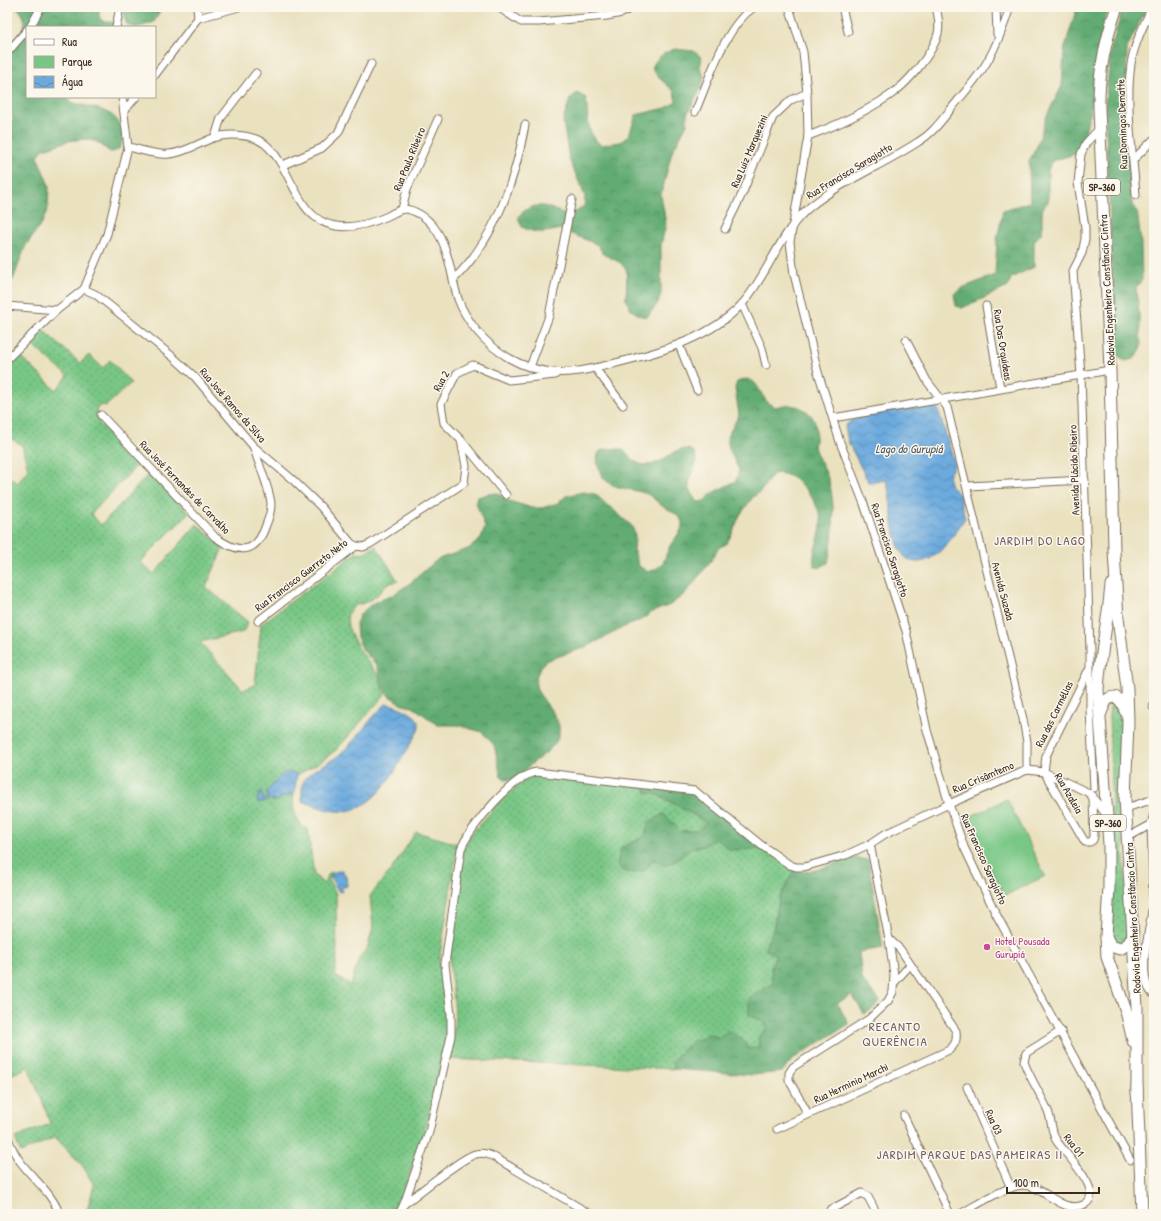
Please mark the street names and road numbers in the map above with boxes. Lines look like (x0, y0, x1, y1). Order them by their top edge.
street label: Rua Domingos Dematte (1113, 78, 1131, 169)
street label: Rua Luiz Marquezini (727, 112, 771, 190)
street label: Rua Paulo Ribeiro (390, 125, 428, 193)
street label: Rua Francisco Saragiotto (803, 140, 895, 202)
road number: SP-360 (1084, 179, 1120, 195)
street label: Rodovia Engenheiro Constâncio Cintra (1096, 214, 1118, 366)
street label: Rua Das Orquideas (990, 308, 1016, 382)
street label: Rua José Ramos da Silva (197, 365, 270, 446)
street label: Rua 2 (430, 368, 452, 394)
street label: Avenida Plácido Ribeiro (1065, 424, 1083, 516)
street label: Rua José Fernandes de Carvalho (137, 437, 234, 537)
street label: Rua Francisco Saragiotto (868, 501, 912, 599)
street label: Rua Francisco Guerreto Neto (252, 535, 350, 614)
street label: Avenida Suzada (989, 560, 1018, 622)
street label: Rua das Carmélias (1032, 679, 1076, 749)
street label: Rua Crisâmtemo (950, 758, 1016, 796)
street label: Rua Azaleia (1052, 770, 1087, 816)
street label: Rua Francisco Saragiotto (958, 811, 1011, 907)
road number: SP-360 (1090, 815, 1126, 831)
street label: Rodovia Engenheiro Constâncio Cintra (1122, 842, 1144, 994)
street label: Rua Herminio Marchi (811, 1060, 891, 1106)
street label: Rua 03 (982, 1107, 1006, 1137)
street label: Rua 01 (1061, 1131, 1087, 1159)

